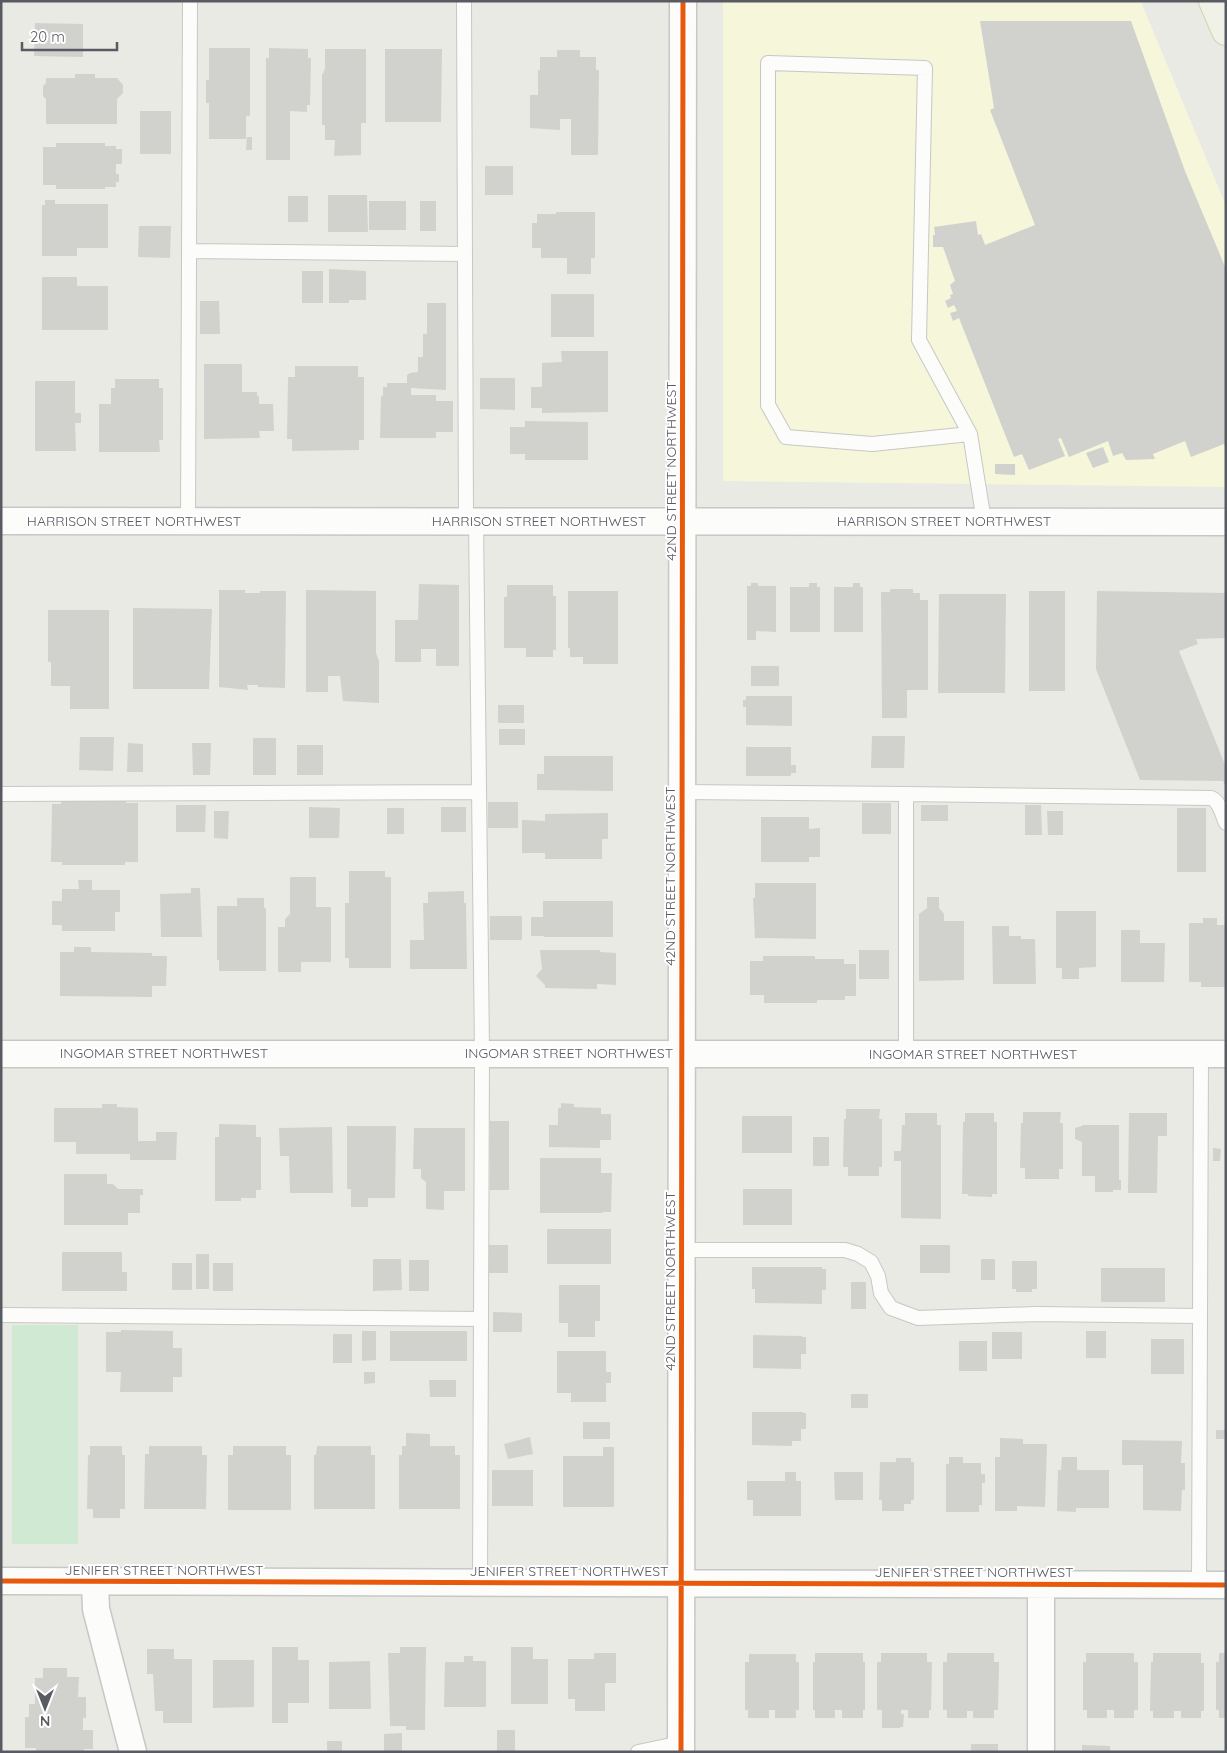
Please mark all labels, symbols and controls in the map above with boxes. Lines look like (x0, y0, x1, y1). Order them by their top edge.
scale bar (22, 20, 118, 52)
text: 20 m (30, 27, 65, 46)
street label: 42ND STREET NORTHWEST (662, 381, 680, 561)
street label: HARRISON STREET NORTHWEST (27, 512, 241, 530)
street label: HARRISON STREET NORTHWEST (432, 512, 646, 530)
street label: HARRISON STREET NORTHWEST (837, 512, 1051, 530)
street label: 42ND STREET NORTHWEST (661, 786, 679, 966)
street label: INGOMAR STREET NORTHWEST (60, 1044, 268, 1062)
street label: INGOMAR STREET NORTHWEST (465, 1044, 673, 1062)
street label: INGOMAR STREET NORTHWEST (869, 1045, 1077, 1063)
street label: 42ND STREET NORTHWEST (661, 1191, 679, 1371)
street label: JENIFER STREET NORTHWEST (64, 1561, 264, 1579)
street label: JENIFER STREET NORTHWEST (469, 1562, 669, 1580)
street label: JENIFER STREET NORTHWEST (874, 1563, 1074, 1581)
north arrow (20, 1683, 70, 1733)
text: N (40, 1712, 50, 1730)

